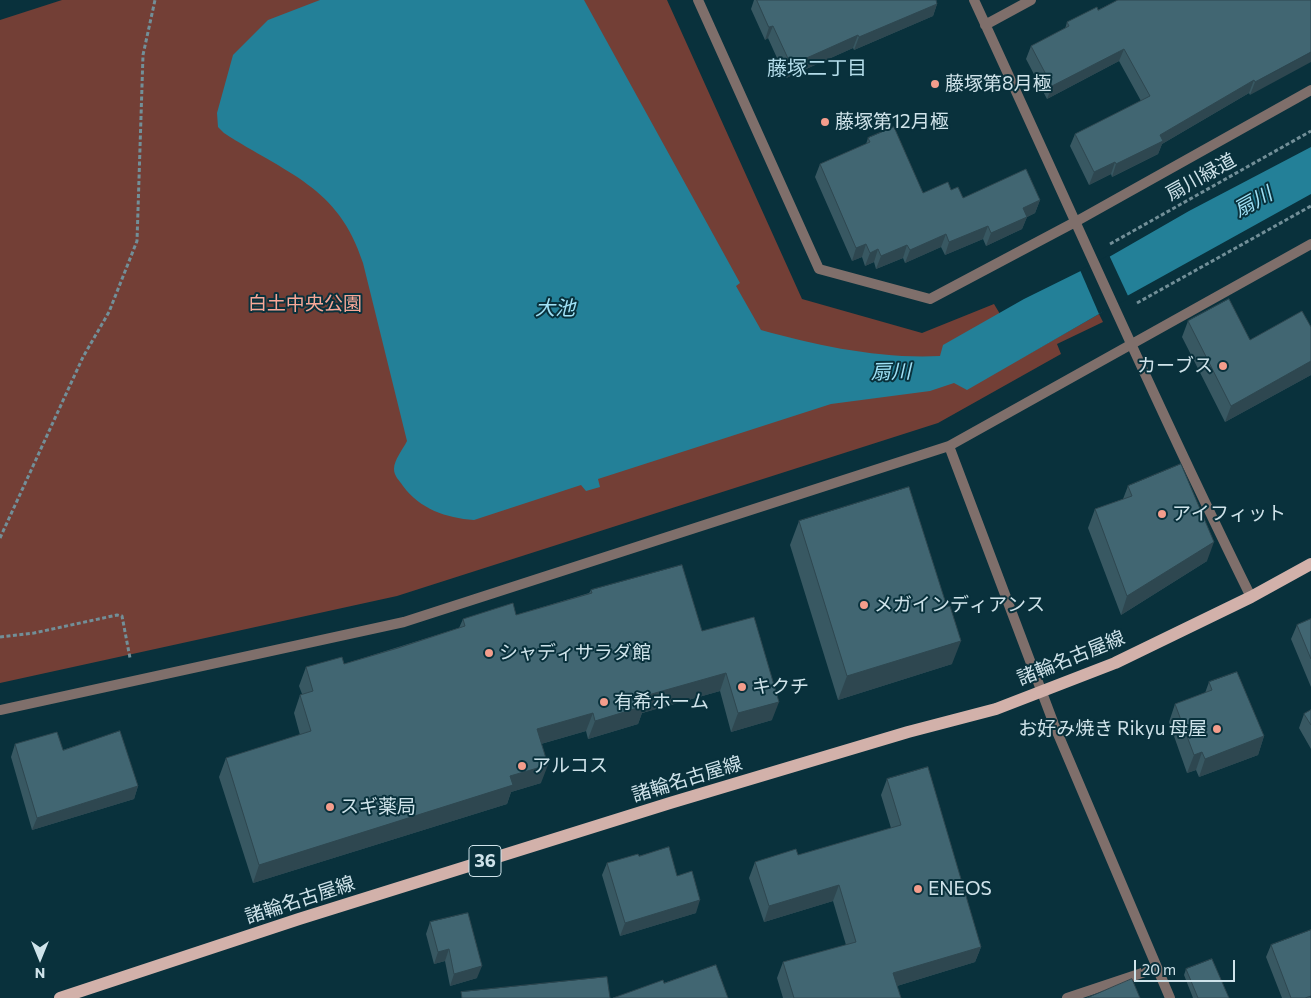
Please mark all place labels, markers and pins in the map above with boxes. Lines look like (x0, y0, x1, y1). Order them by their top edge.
place label: 藤塚第8月極 (945, 73, 1052, 95)
marker: 藤塚第8月極 (929, 78, 941, 90)
place label: 藤塚第12月極 (835, 111, 949, 133)
marker: 藤塚第12月極 (819, 116, 831, 128)
place label: カーブス (1137, 355, 1213, 377)
marker: カーブス (1217, 360, 1229, 372)
place label: アイフィット (1172, 503, 1286, 525)
marker: アイフィット (1156, 508, 1168, 520)
place label: メガインディアンス (874, 594, 1045, 616)
marker: メガインディアンス (858, 599, 870, 611)
place label: シャディサラダ館 (499, 642, 651, 664)
marker: シャディサラダ館 (483, 647, 495, 659)
place label: キクチ (752, 676, 809, 698)
marker: キクチ (736, 681, 748, 693)
place label: 有希ホーム (614, 691, 709, 713)
marker: 有希ホーム (598, 696, 610, 708)
place label: お好み焼き Rikyu 母屋 (1018, 718, 1207, 740)
marker: お好み焼き Rikyu 母屋 (1211, 723, 1223, 735)
place label: アルコス (532, 755, 608, 777)
marker: アルコス (516, 760, 528, 772)
place label: スギ薬局 (340, 796, 416, 818)
marker: スギ薬局 (324, 801, 336, 813)
place label: ENEOS (928, 878, 992, 900)
marker: ENEOS (912, 883, 924, 895)

